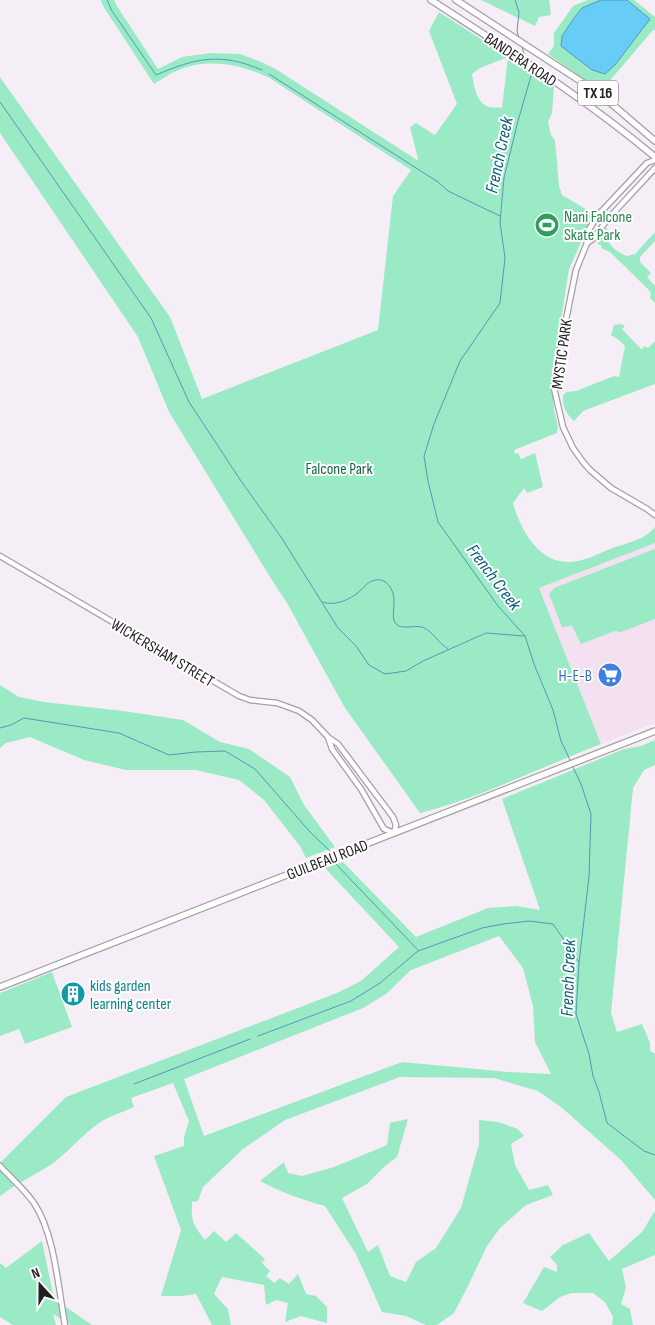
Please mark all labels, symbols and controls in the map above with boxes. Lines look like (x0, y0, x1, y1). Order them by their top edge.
street label: BANDERA ROAD (480, 29, 560, 91)
road number: TX 16 (578, 80, 618, 106)
water label: French Creek (481, 114, 518, 195)
place label: Nani Falcone Skate Park (564, 208, 632, 245)
sports icon: Nani Falcone Skate Park (534, 212, 560, 238)
street label: MYSTIC PARK (548, 317, 577, 391)
park label: Falcone Park (305, 460, 373, 479)
water label: French Creek (462, 540, 526, 616)
street label: WICKERSHAM STREET (107, 615, 218, 692)
supermarket icon: H-E-B (597, 662, 623, 688)
place label: H-E-B (558, 667, 592, 686)
street label: GUILBEAU ROAD (284, 836, 371, 885)
water label: French Creek (557, 938, 580, 1017)
place label: kids garden learning center (90, 977, 172, 1014)
building icon: kids garden learning center (60, 981, 86, 1007)
north arrow (15, 1260, 65, 1310)
text: N (29, 1264, 42, 1283)

